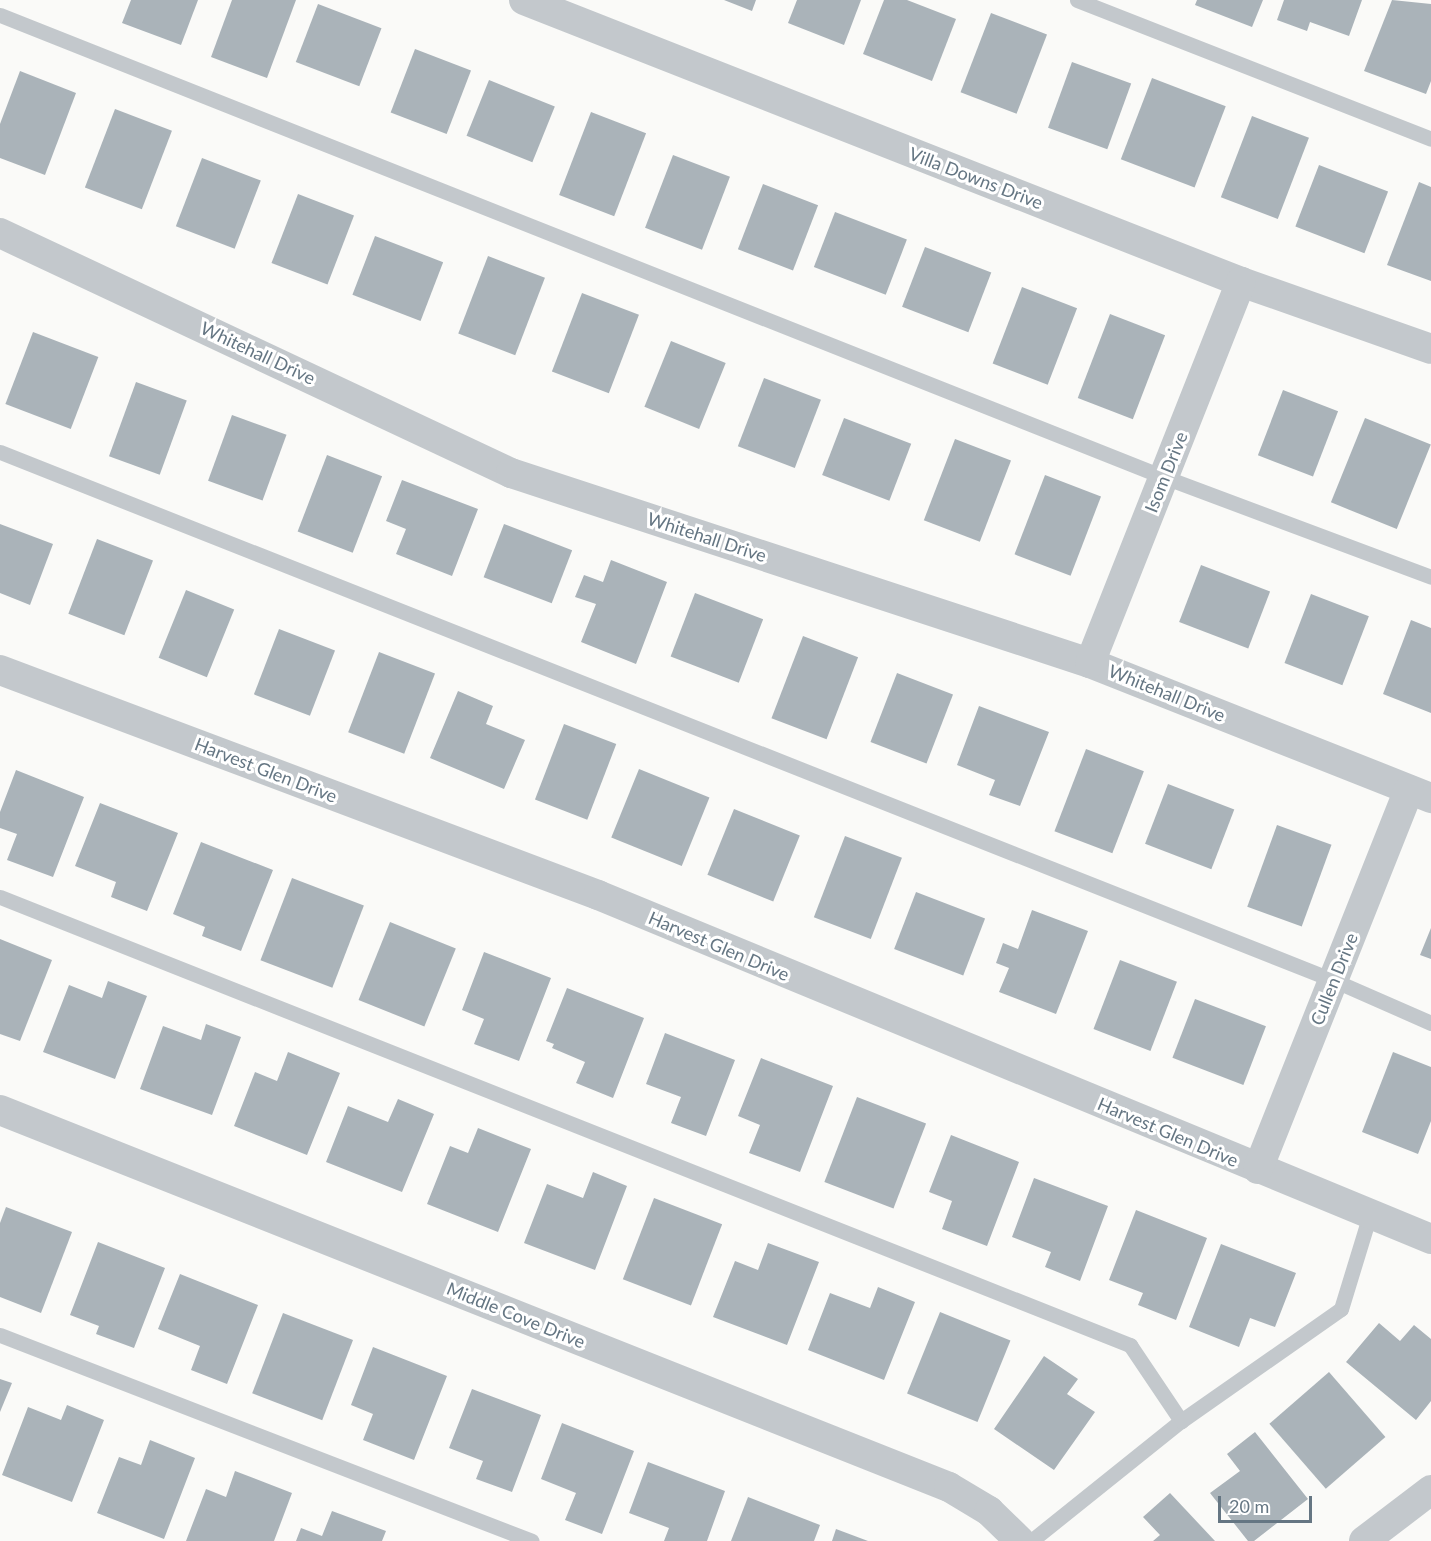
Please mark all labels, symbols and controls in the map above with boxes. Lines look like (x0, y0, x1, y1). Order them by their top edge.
street label: Villa Downs Drive (906, 143, 1046, 213)
street label: Whitehall Drive (197, 317, 319, 389)
street label: Isom Drive (1140, 429, 1192, 515)
street label: Whitehall Drive (645, 508, 769, 566)
street label: Whitehall Drive (1106, 660, 1228, 726)
street label: Harvest Glen Drive (192, 733, 340, 807)
street label: Harvest Glen Drive (645, 907, 793, 985)
street label: Cullen Drive (1306, 930, 1362, 1028)
street label: Harvest Glen Drive (1094, 1093, 1242, 1171)
street label: Middle Cove Drive (444, 1277, 588, 1353)
scale bar (1221, 1484, 1316, 1522)
text: 20 m (1229, 1495, 1269, 1517)

